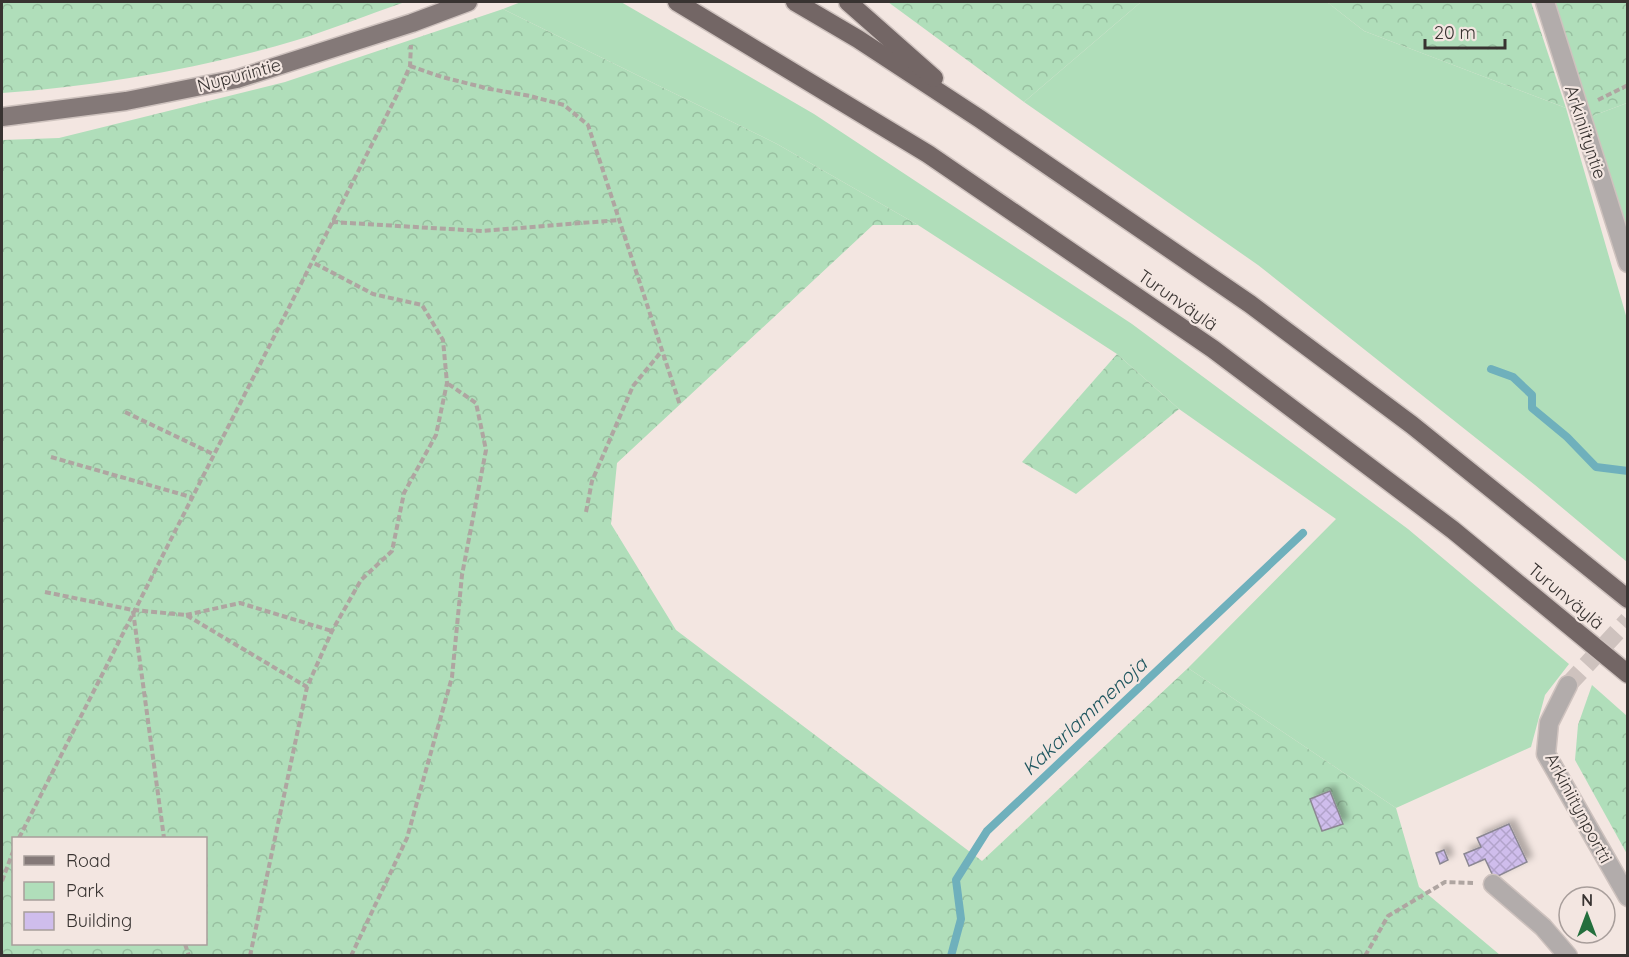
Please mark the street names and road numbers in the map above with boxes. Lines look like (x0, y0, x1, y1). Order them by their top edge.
street label: Nupurintie (195, 53, 283, 97)
street label: Arkiniityntie (1560, 82, 1612, 182)
street label: Turunväylä (1134, 264, 1222, 336)
street label: Turunväylä (1523, 558, 1609, 634)
street label: Arkiniitynportti (1540, 749, 1618, 867)

